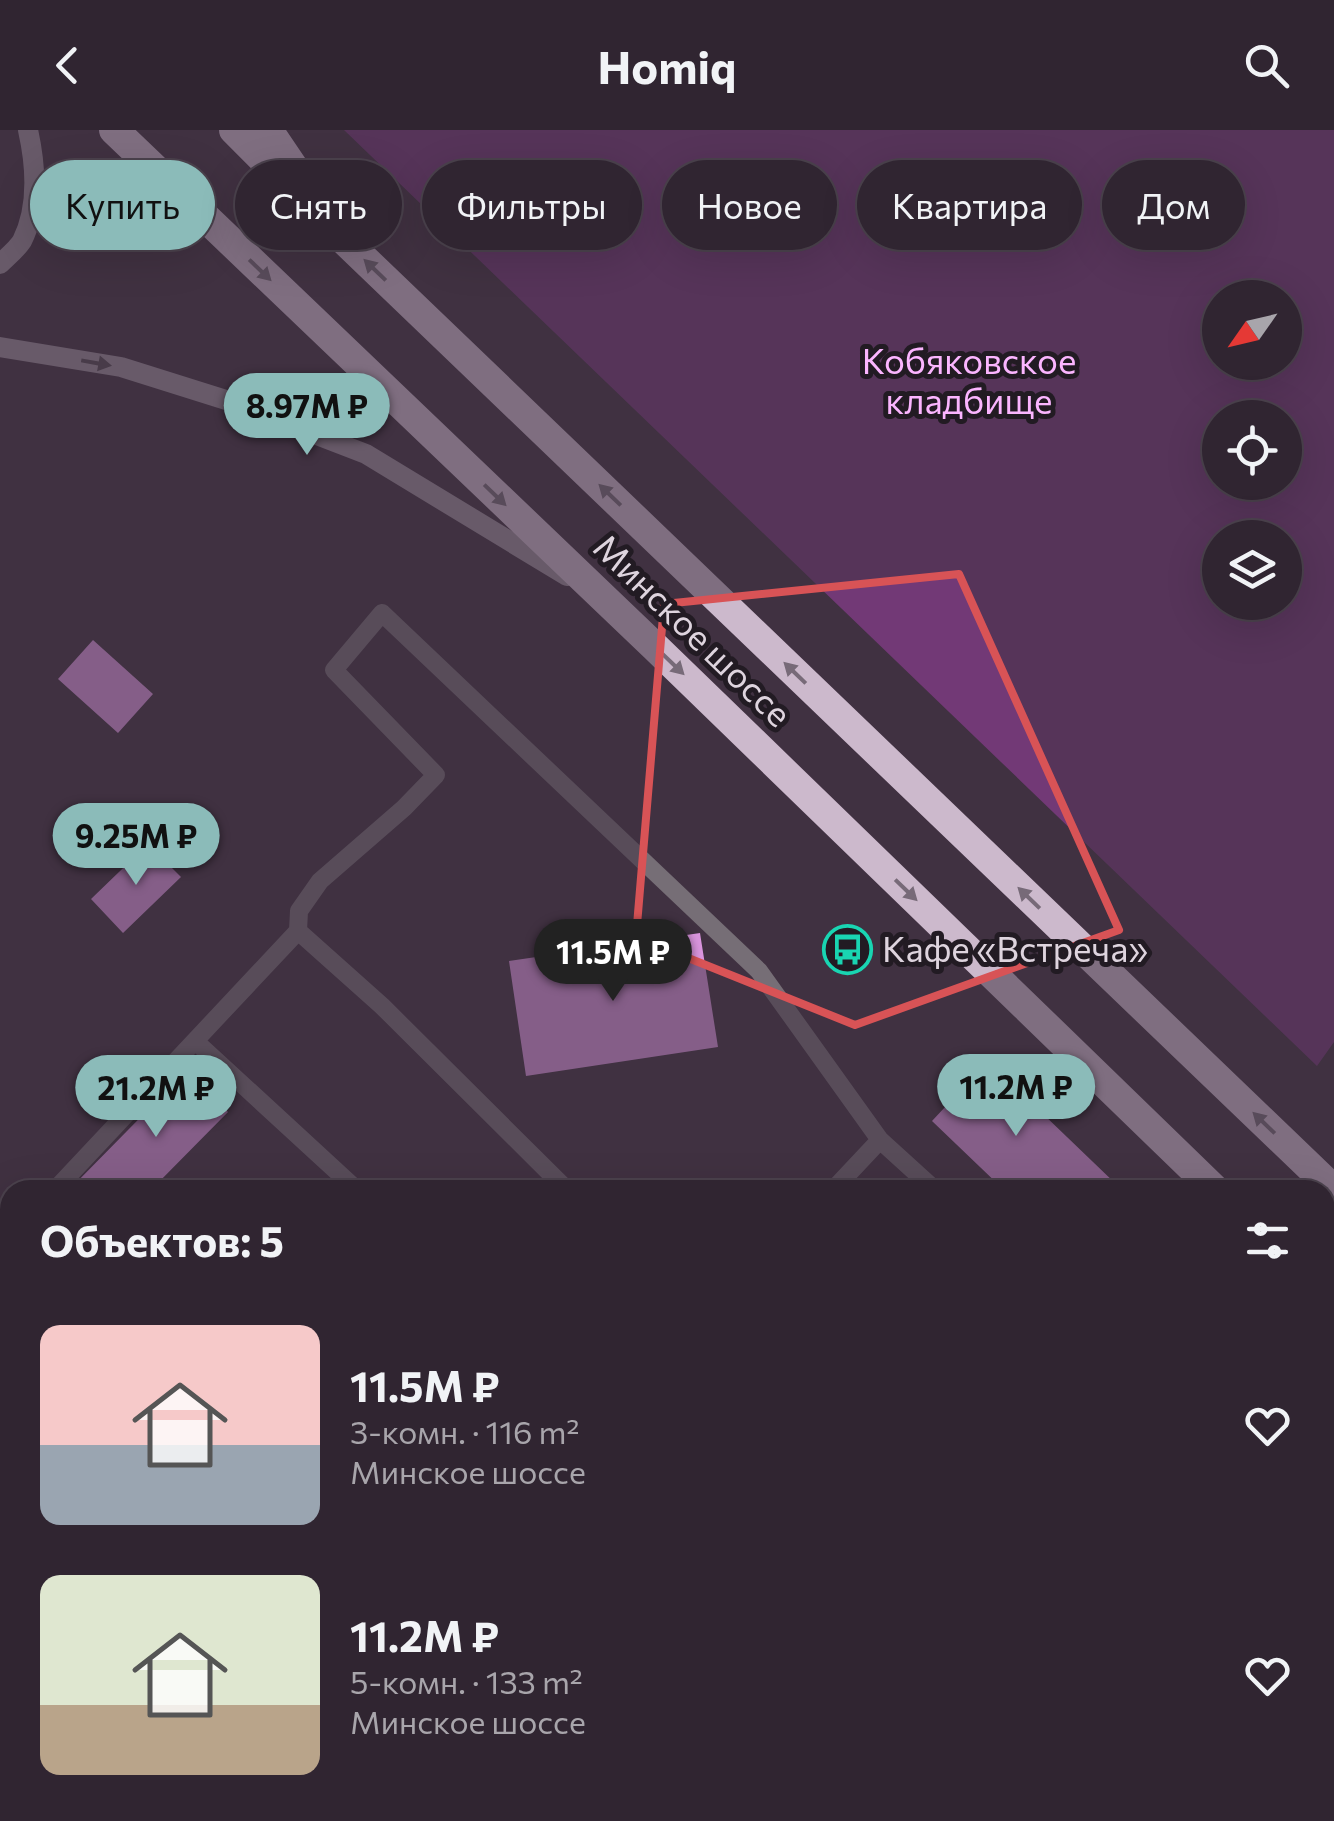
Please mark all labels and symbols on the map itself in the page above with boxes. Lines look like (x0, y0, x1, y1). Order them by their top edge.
one-way arrow (248, 258, 272, 281)
one-way arrow (364, 259, 388, 282)
north arrow (1202, 280, 1302, 380)
park label: Кобяковское кладбище (862, 338, 1076, 421)
one-way arrow (81, 356, 112, 371)
pin: 8.97M ₽ (215, 373, 399, 458)
one-way arrow (482, 483, 506, 506)
one-way arrow (598, 484, 622, 507)
street label: Минское шоссе (586, 524, 801, 734)
one-way arrow (660, 652, 684, 675)
one-way arrow (783, 661, 807, 685)
pin: 9.25M ₽ (44, 803, 228, 888)
one-way arrow (894, 879, 918, 902)
one-way arrow (1018, 887, 1042, 910)
pin: 11.5M ₽ (521, 919, 705, 1004)
bus stop icon: Кафе «Встреча» (821, 924, 873, 976)
place label: Кафе «Встреча» (882, 926, 1148, 969)
pin: 11.2M ₽ (924, 1054, 1108, 1139)
pin: 21.2M ₽ (64, 1055, 248, 1140)
one-way arrow (1252, 1112, 1276, 1135)

